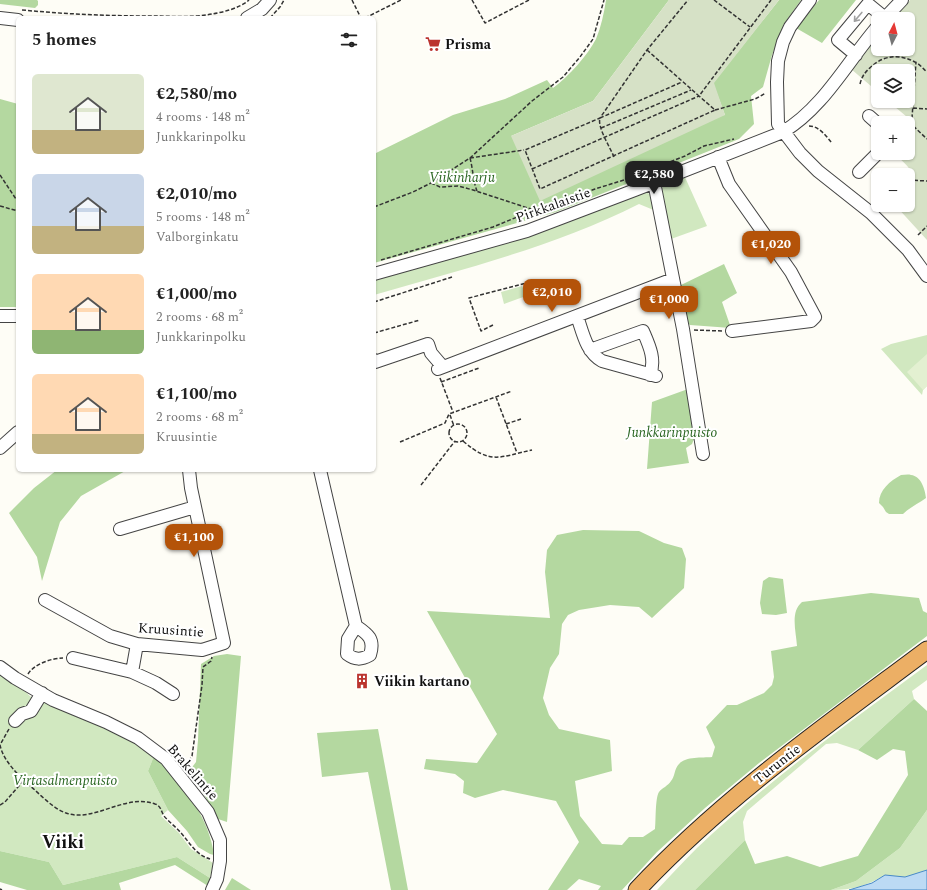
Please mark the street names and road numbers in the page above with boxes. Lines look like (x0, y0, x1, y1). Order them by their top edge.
street label: Pirkkalaistie (513, 182, 594, 228)
street label: Kruusintie (137, 617, 205, 643)
street label: Brakelintie (163, 739, 224, 805)
street label: Turuntie (749, 739, 805, 789)

